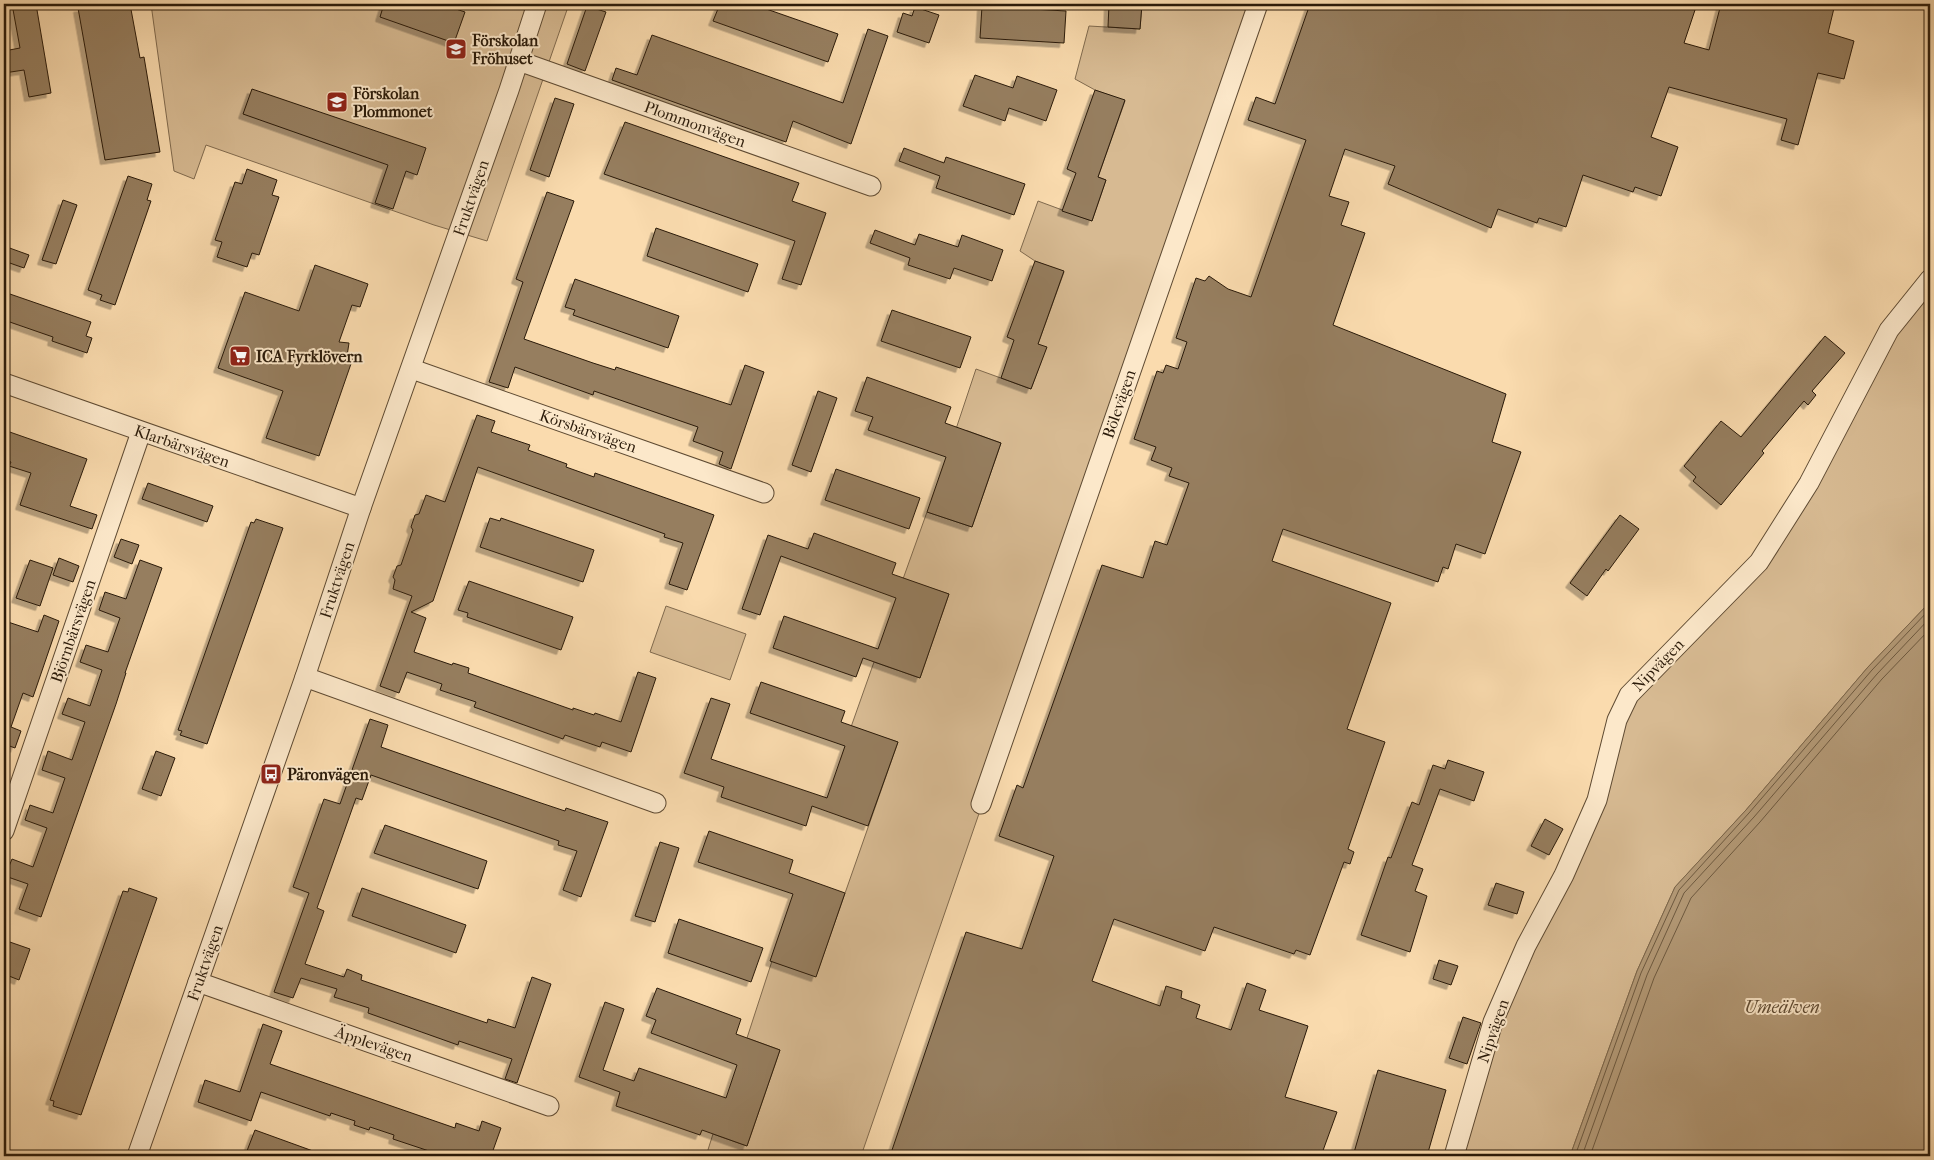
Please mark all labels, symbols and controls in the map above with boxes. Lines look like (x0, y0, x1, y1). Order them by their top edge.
place label: Förskolan Fröhuset (471, 31, 539, 68)
school or university icon: Förskolan Fröhuset (444, 37, 468, 61)
place label: Förskolan Plommonet (352, 84, 433, 121)
school or university icon: Förskolan Plommonet (325, 90, 349, 114)
street label: Plommonvägen (642, 97, 749, 151)
street label: Fruktvägen (449, 157, 493, 239)
supermarket icon: ICA Fyrklövern (228, 344, 252, 368)
place label: ICA Fyrklövern (256, 347, 363, 367)
street label: Bölevägen (1098, 366, 1140, 441)
street label: Körsbärsvägen (537, 405, 640, 457)
street label: Klarbärsvägen (132, 421, 233, 471)
street label: Fruktvägen (316, 539, 359, 621)
street label: Björnbärsvägen (46, 576, 100, 685)
street label: Nipvägen (1628, 634, 1688, 695)
bus stop icon: Päronvägen (259, 762, 283, 786)
place label: Päronvägen (287, 765, 369, 785)
street label: Fruktvägen (183, 922, 227, 1004)
street label: Nipvägen (1473, 996, 1513, 1065)
water label: Umeälven (1744, 997, 1820, 1018)
street label: Äpplevägen (332, 1022, 416, 1066)

